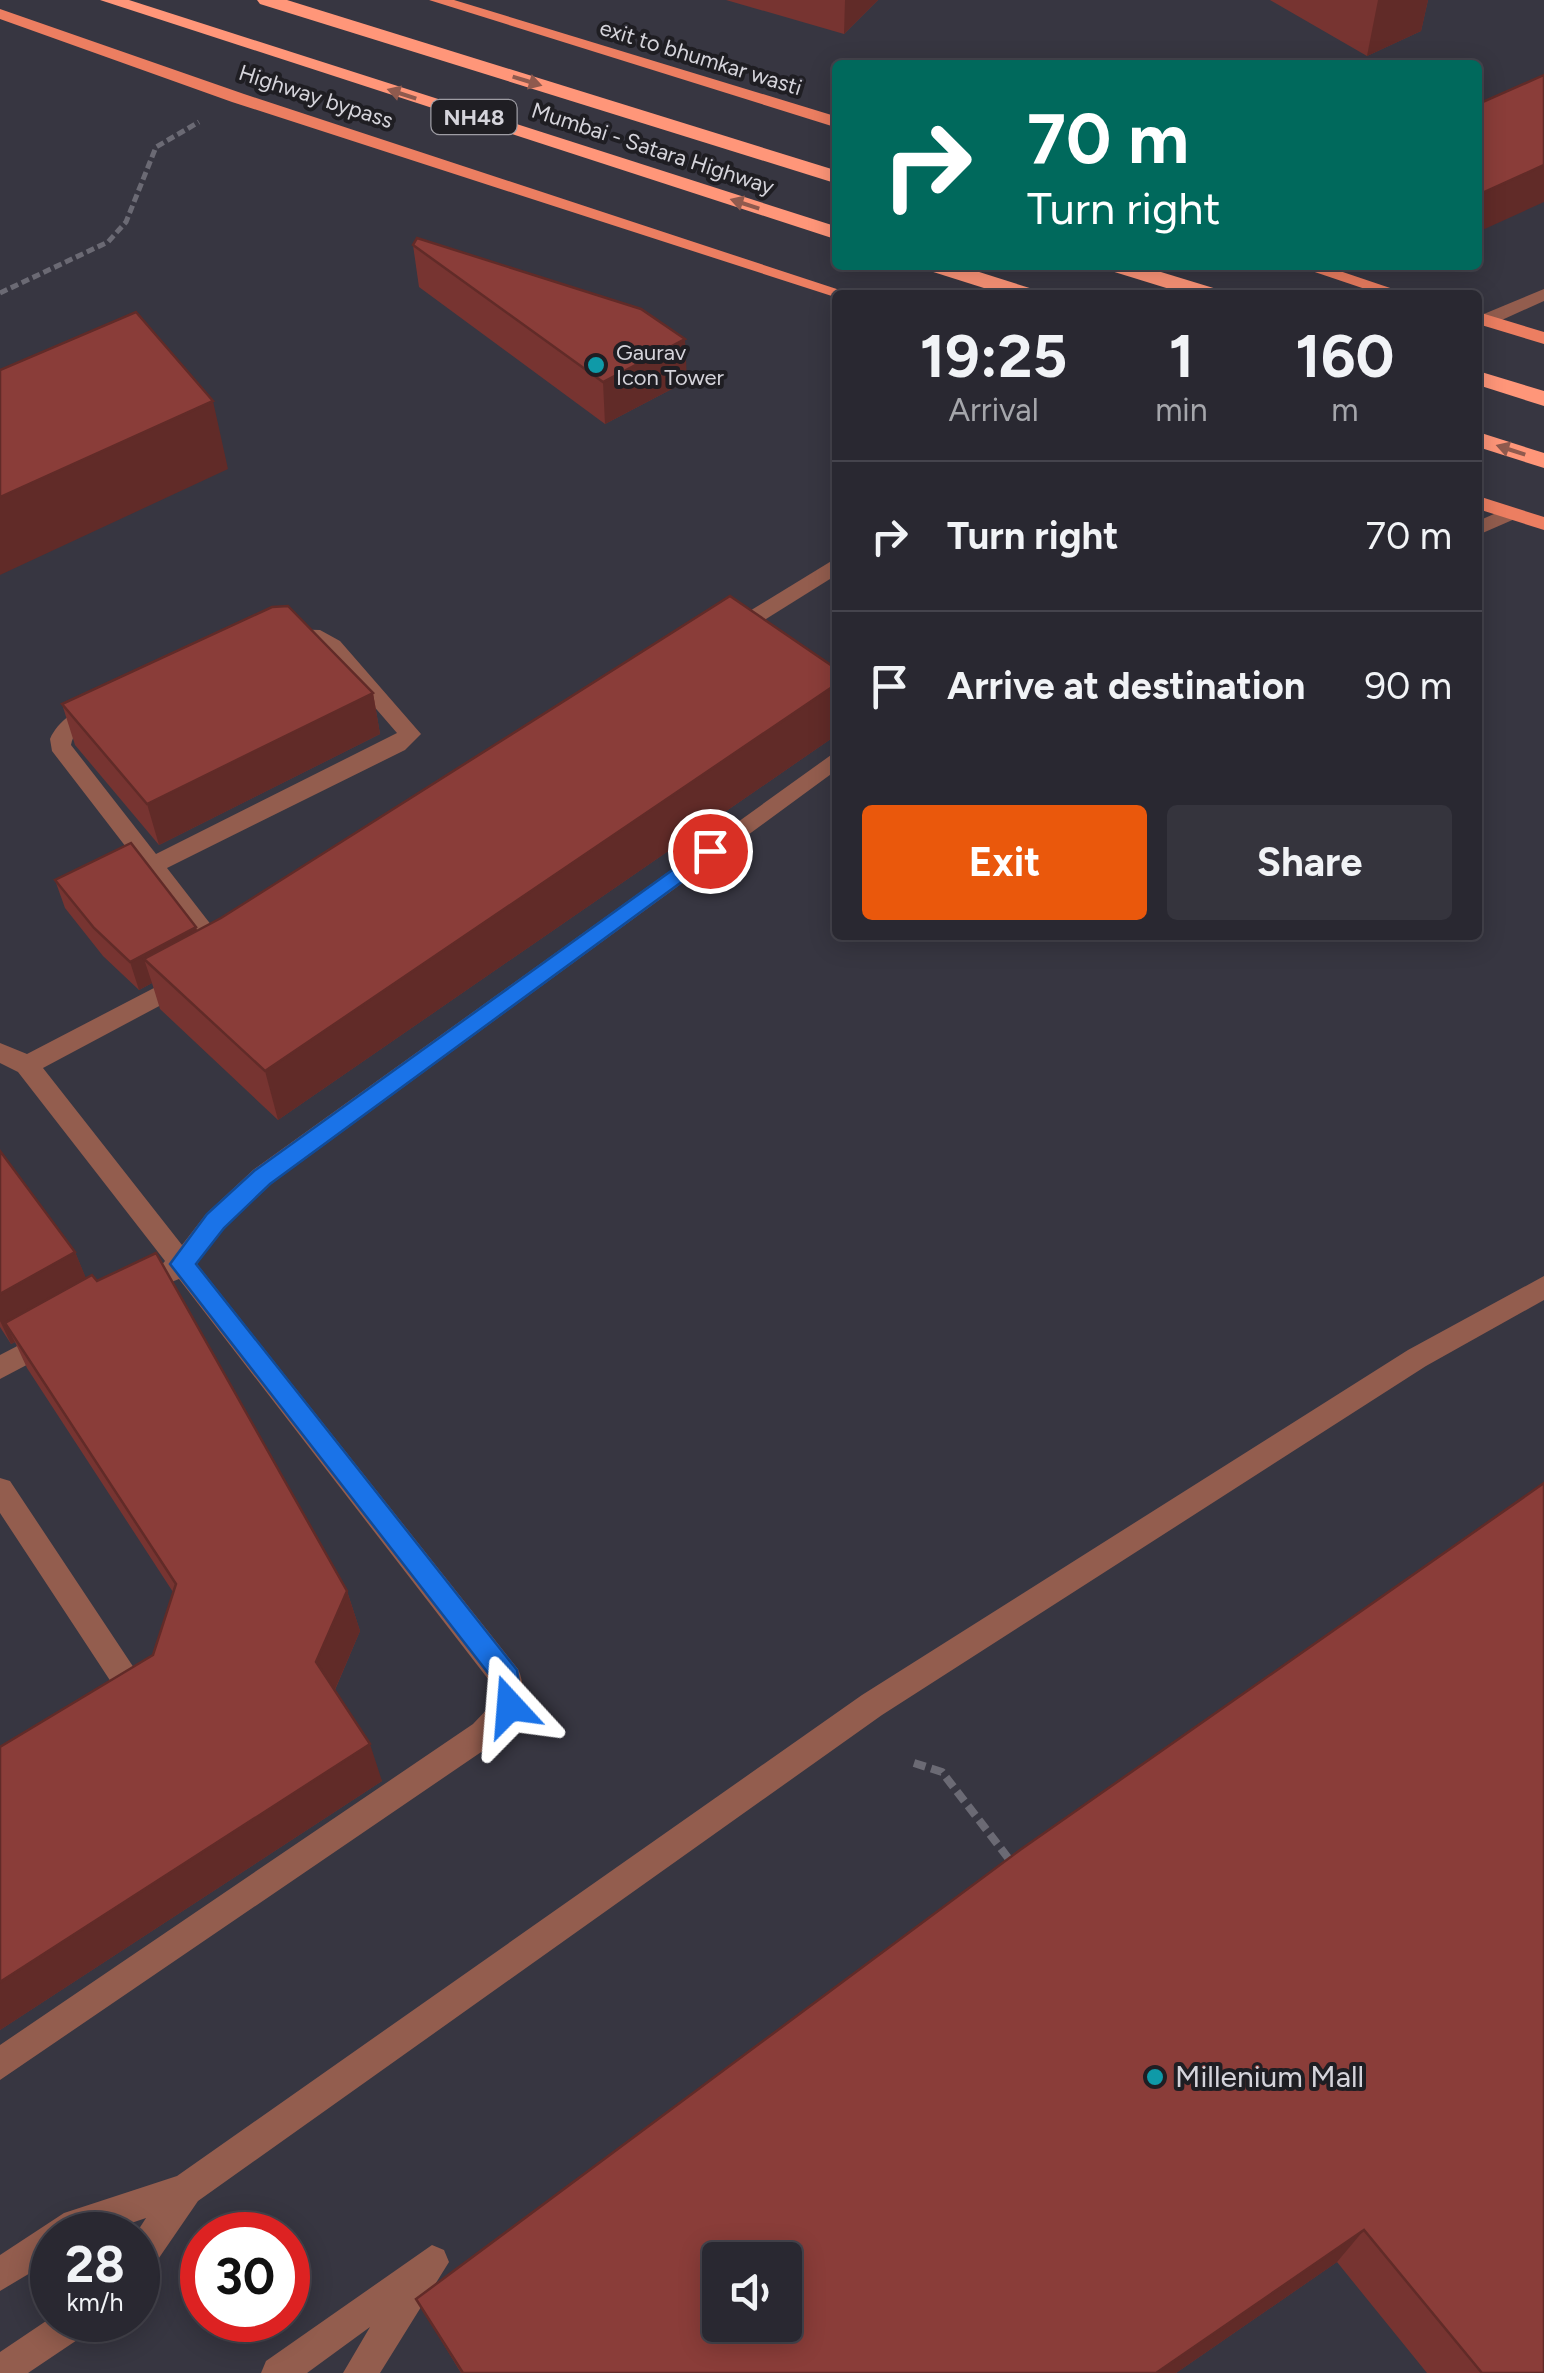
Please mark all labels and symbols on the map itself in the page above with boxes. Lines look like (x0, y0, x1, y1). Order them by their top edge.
street label: exit to bhumkar wasti (596, 14, 805, 101)
street label: Highway bypass (235, 59, 396, 134)
one-way arrow (512, 74, 543, 89)
one-way arrow (386, 86, 417, 101)
street label: Mumbai - Satara Highway (528, 96, 778, 201)
road number: NH48 (432, 100, 516, 134)
one-way arrow (729, 196, 759, 211)
place label: Gaurav Icon Tower (616, 339, 725, 391)
marker: Gaurav Icon Tower (585, 354, 607, 376)
one-way arrow (1495, 442, 1525, 457)
pin (668, 809, 753, 894)
position arrow (458, 1654, 562, 1758)
place label: Millenium Mall (1175, 2058, 1364, 2095)
marker: Millenium Mall (1144, 2066, 1166, 2088)
speed limit sign: 30 (180, 2212, 310, 2342)

